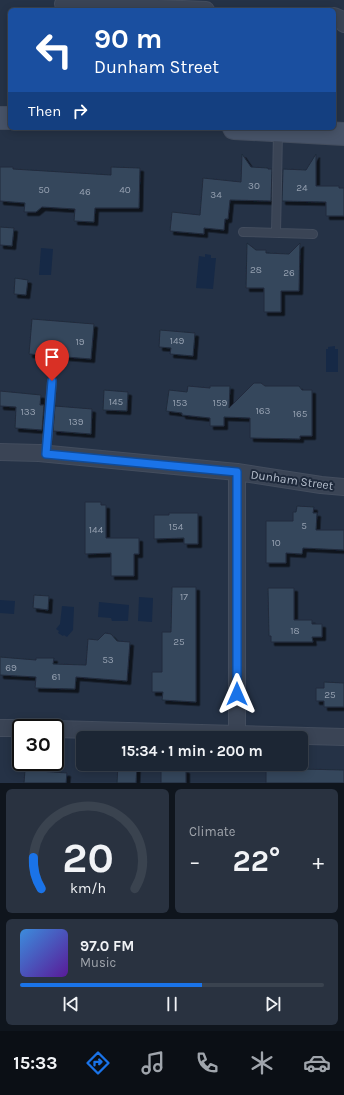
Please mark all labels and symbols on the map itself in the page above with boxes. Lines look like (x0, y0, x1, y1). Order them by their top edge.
house number: 30 (248, 180, 260, 192)
house number: 24 (296, 182, 308, 194)
house number: 50 (38, 184, 50, 196)
house number: 40 (119, 184, 131, 196)
house number: 46 (79, 186, 91, 198)
house number: 34 (210, 189, 222, 201)
house number: 28 (250, 264, 262, 276)
house number: 26 (283, 267, 295, 279)
house number: 149 (170, 335, 185, 347)
house number: 19 (75, 336, 85, 348)
pin (35, 340, 69, 381)
house number: 145 (109, 396, 124, 408)
house number: 153 (173, 397, 188, 409)
house number: 159 (213, 397, 228, 409)
house number: 163 (256, 405, 271, 417)
house number: 133 (20, 406, 36, 418)
house number: 165 (293, 408, 308, 420)
house number: 139 (68, 416, 84, 428)
street label: Dunham Street (250, 467, 335, 493)
house number: 5 (301, 520, 307, 532)
house number: 154 (169, 521, 184, 533)
house number: 144 (89, 524, 104, 536)
house number: 10 (271, 537, 281, 549)
house number: 17 (180, 591, 188, 603)
house number: 18 (290, 625, 300, 637)
house number: 25 (173, 636, 185, 648)
house number: 53 (102, 654, 114, 666)
house number: 69 (5, 662, 17, 674)
house number: 61 (51, 671, 61, 683)
position arrow (216, 673, 258, 715)
house number: 25 (324, 689, 336, 701)
speed limit sign: 30 (12, 719, 64, 771)

